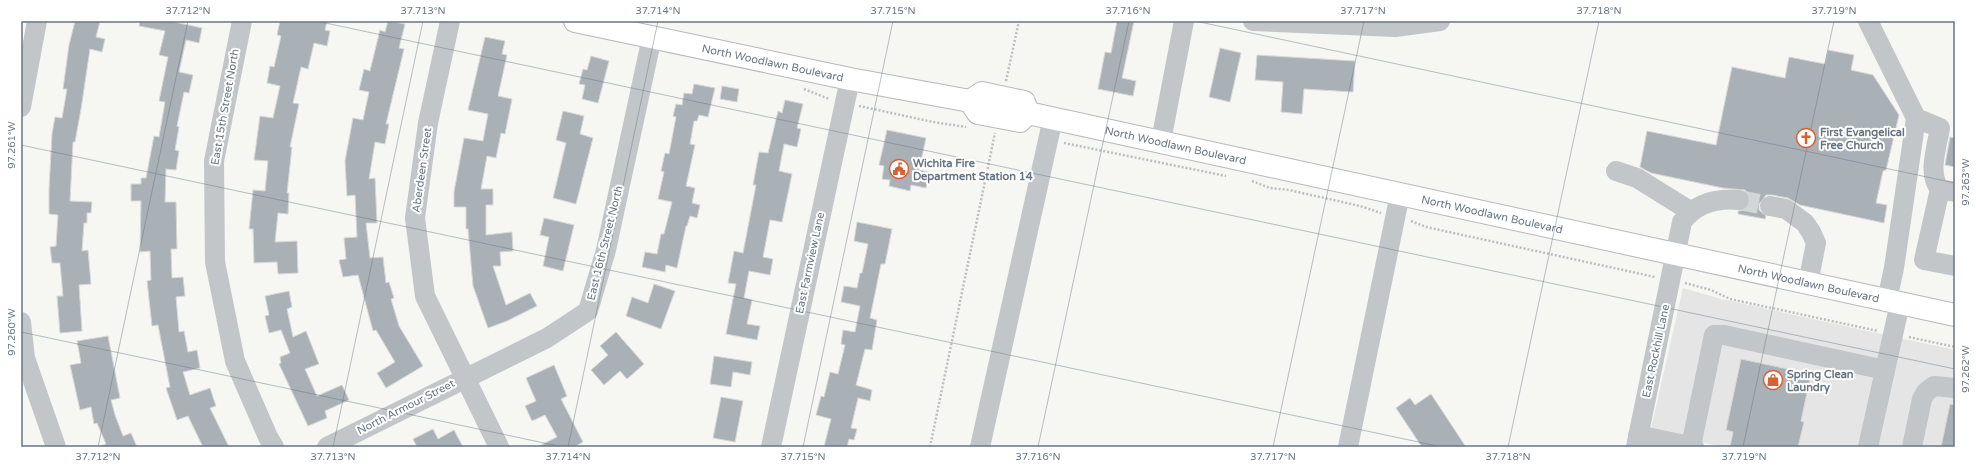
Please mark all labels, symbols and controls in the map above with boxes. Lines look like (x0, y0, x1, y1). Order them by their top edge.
text: 37.712°N (165, 5, 211, 17)
text: 37.713°N (400, 5, 446, 17)
text: 37.714°N (635, 5, 681, 17)
text: 37.715°N (870, 5, 916, 17)
text: 37.716°N (1105, 5, 1151, 17)
text: 37.717°N (1340, 5, 1386, 17)
text: 37.718°N (1576, 5, 1622, 17)
text: 37.719°N (1811, 5, 1857, 17)
street label: North Woodlawn Boulevard (701, 41, 845, 84)
street label: East 15th Street North (208, 48, 242, 166)
text: 97.261°W (6, 121, 18, 169)
street label: North Woodlawn Boulevard (1104, 123, 1248, 167)
place label: First Evangelical Free Church (1820, 126, 1905, 152)
street label: Aberdeen Street (410, 127, 434, 213)
church icon: First Evangelical Free Church (1795, 127, 1817, 149)
place label: Wichita Fire Department Station 14 (913, 157, 1033, 184)
public building icon: Wichita Fire Department Station 14 (888, 158, 910, 180)
text: 97.263°W (1960, 158, 1972, 206)
street label: East 16th Street North (584, 184, 626, 302)
street label: North Woodlawn Boulevard (1420, 192, 1564, 236)
street label: East Farmview Lane (793, 211, 827, 315)
street label: North Woodlawn Boulevard (1737, 261, 1881, 305)
street label: East Rockhill Lane (1640, 303, 1672, 399)
text: 97.260°W (6, 308, 18, 356)
text: 97.262°W (1960, 345, 1972, 393)
place label: Spring Clean Laundry (1787, 368, 1854, 395)
shop icon: Spring Clean Laundry (1762, 369, 1784, 391)
street label: North Armour Street (355, 377, 457, 437)
text: 37.712°N (75, 451, 121, 463)
text: 37.713°N (310, 451, 356, 463)
text: 37.714°N (545, 451, 591, 463)
text: 37.715°N (780, 451, 826, 463)
text: 37.716°N (1015, 451, 1061, 463)
text: 37.717°N (1250, 451, 1296, 463)
text: 37.718°N (1485, 451, 1531, 463)
text: 37.719°N (1721, 451, 1767, 463)

